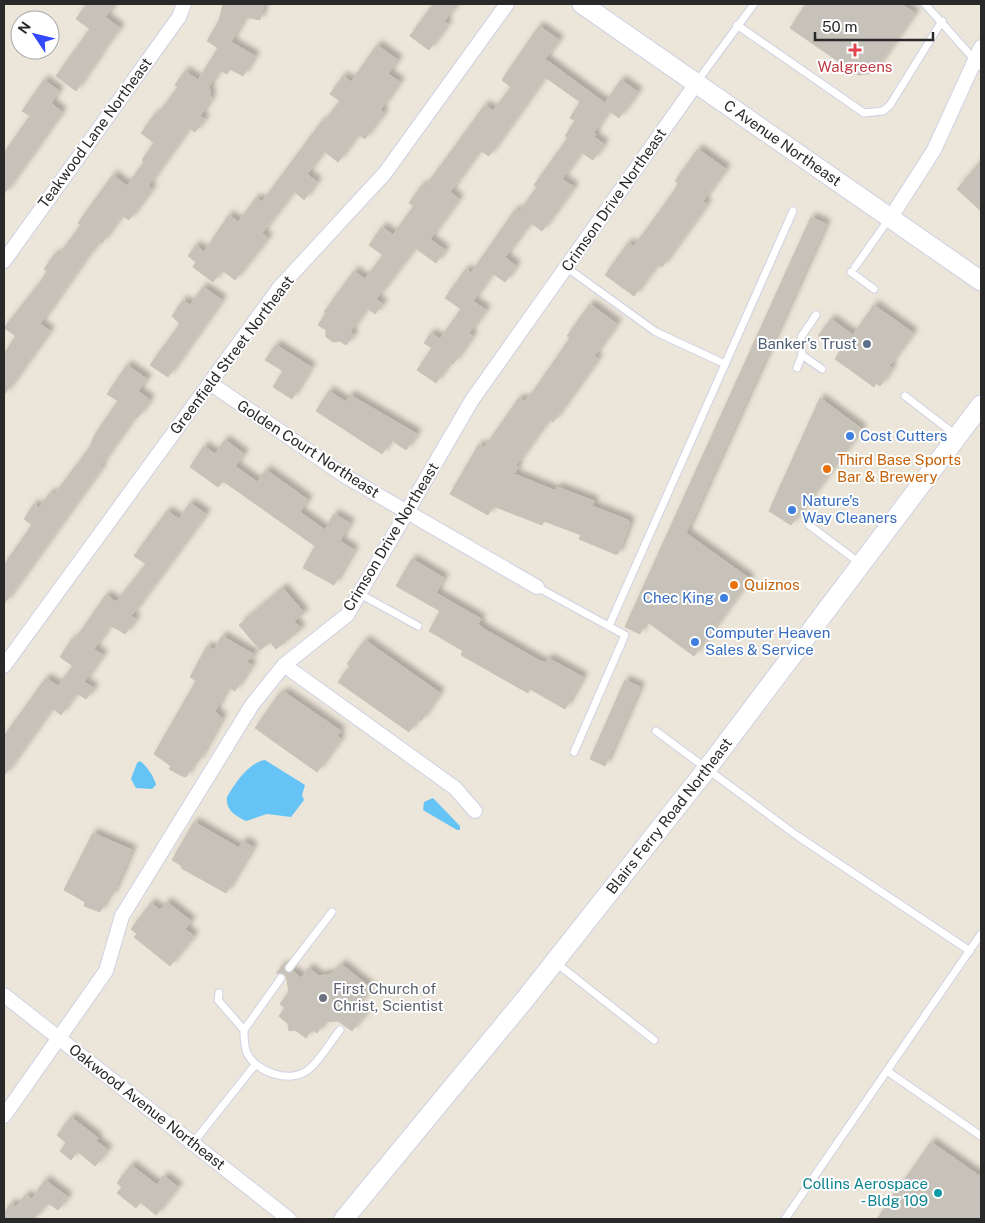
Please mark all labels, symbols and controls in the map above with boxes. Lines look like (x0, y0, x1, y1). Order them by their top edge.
north arrow (10, 10, 60, 60)
scale bar (815, 10, 932, 42)
text: N (15, 18, 34, 37)
text: 50 m (822, 18, 857, 35)
marker: Walgreens (849, 44, 861, 56)
street label: Teakwood Lane Northeast (34, 54, 155, 211)
place label: Walgreens (818, 58, 892, 75)
street label: C Avenue Northeast (721, 96, 845, 189)
street label: Crimson Drive Northeast (558, 125, 670, 274)
street label: Greenfield Street Northeast (166, 272, 297, 437)
place label: Banker's Trust (757, 335, 857, 352)
marker: Banker's Trust (861, 338, 873, 350)
street label: Golden Court Northeast (234, 396, 383, 501)
place label: Cost Cutters (860, 427, 947, 444)
marker: Cost Cutters (844, 430, 856, 442)
place label: Third Base Sports Bar & Brewery (837, 451, 961, 485)
street label: Crimson Drive Northeast (339, 459, 442, 614)
marker: Third Base Sports Bar & Brewery (821, 463, 833, 475)
place label: Nature's Way Cleaners (802, 492, 897, 526)
marker: Nature's Way Cleaners (786, 504, 798, 516)
place label: Quiznos (744, 576, 800, 593)
marker: Quiznos (728, 579, 740, 591)
place label: Chec King (643, 589, 714, 606)
marker: Chec King (718, 592, 730, 604)
place label: Computer Heaven Sales & Service (705, 624, 830, 658)
marker: Computer Heaven Sales & Service (689, 636, 701, 648)
street label: Blairs Ferry Road Northeast (603, 734, 735, 897)
place label: First Church of Christ, Scientist (333, 980, 444, 1014)
marker: First Church of Christ, Scientist (317, 992, 329, 1004)
street label: Oakwood Avenue Northeast (66, 1040, 229, 1173)
place label: Collins Aerospace - Bldg 109 (802, 1175, 928, 1209)
marker: Collins Aerospace - Bldg 109 (932, 1187, 944, 1199)

